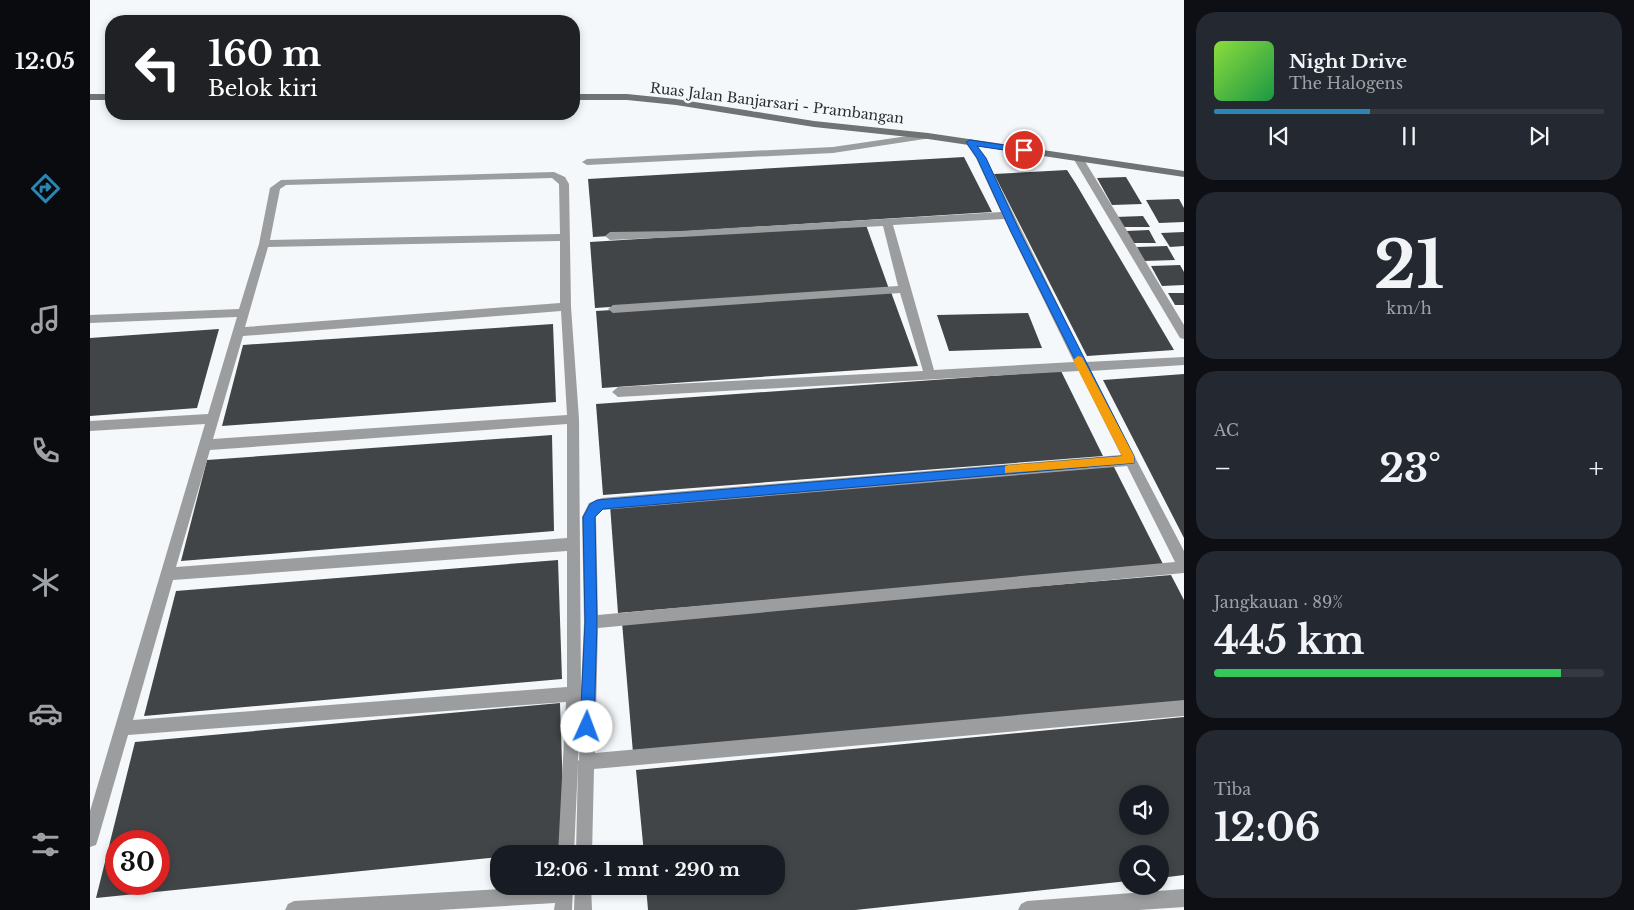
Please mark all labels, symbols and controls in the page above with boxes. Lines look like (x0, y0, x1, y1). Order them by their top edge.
text: 160 m (208, 32, 321, 75)
icon: left (125, 35, 190, 100)
text: 12:05 (15, 48, 75, 75)
text: Night Drive (1289, 50, 1407, 73)
text: The Halogens (1289, 73, 1403, 93)
text: Belok kiri (208, 75, 318, 102)
street label: Ruas Jalan Banjarsari - Prambangan (649, 78, 905, 128)
icon: previous (1265, 122, 1293, 150)
icon: pause (1395, 122, 1423, 150)
icon: next (1525, 122, 1553, 150)
pin (1003, 129, 1045, 171)
icon: arrive (1010, 136, 1038, 164)
icon: directions (28, 171, 63, 206)
text: 21 (1374, 225, 1444, 306)
text: km/h (1386, 298, 1432, 318)
icon: music (28, 302, 63, 337)
text: AC (1214, 420, 1239, 440)
icon: phone (28, 433, 63, 468)
text: 23° (1379, 445, 1441, 492)
text: − (1214, 451, 1232, 486)
text: + (1589, 451, 1604, 486)
icon: climate (28, 565, 63, 600)
text: Jangkauan · 89% (1214, 592, 1343, 612)
text: 445 km (1214, 617, 1364, 664)
icon: car (28, 696, 63, 731)
position arrow (560, 700, 612, 752)
text: Tiba (1214, 779, 1251, 799)
map controls (1119, 785, 1169, 895)
button: sound (1119, 785, 1169, 835)
text: 12:06 (1214, 804, 1320, 851)
icon: filters (28, 827, 63, 862)
speed limit sign: 30 (105, 830, 170, 895)
button: search (1119, 845, 1169, 895)
text: 12:06 · 1 mnt · 290 m (535, 858, 740, 881)

